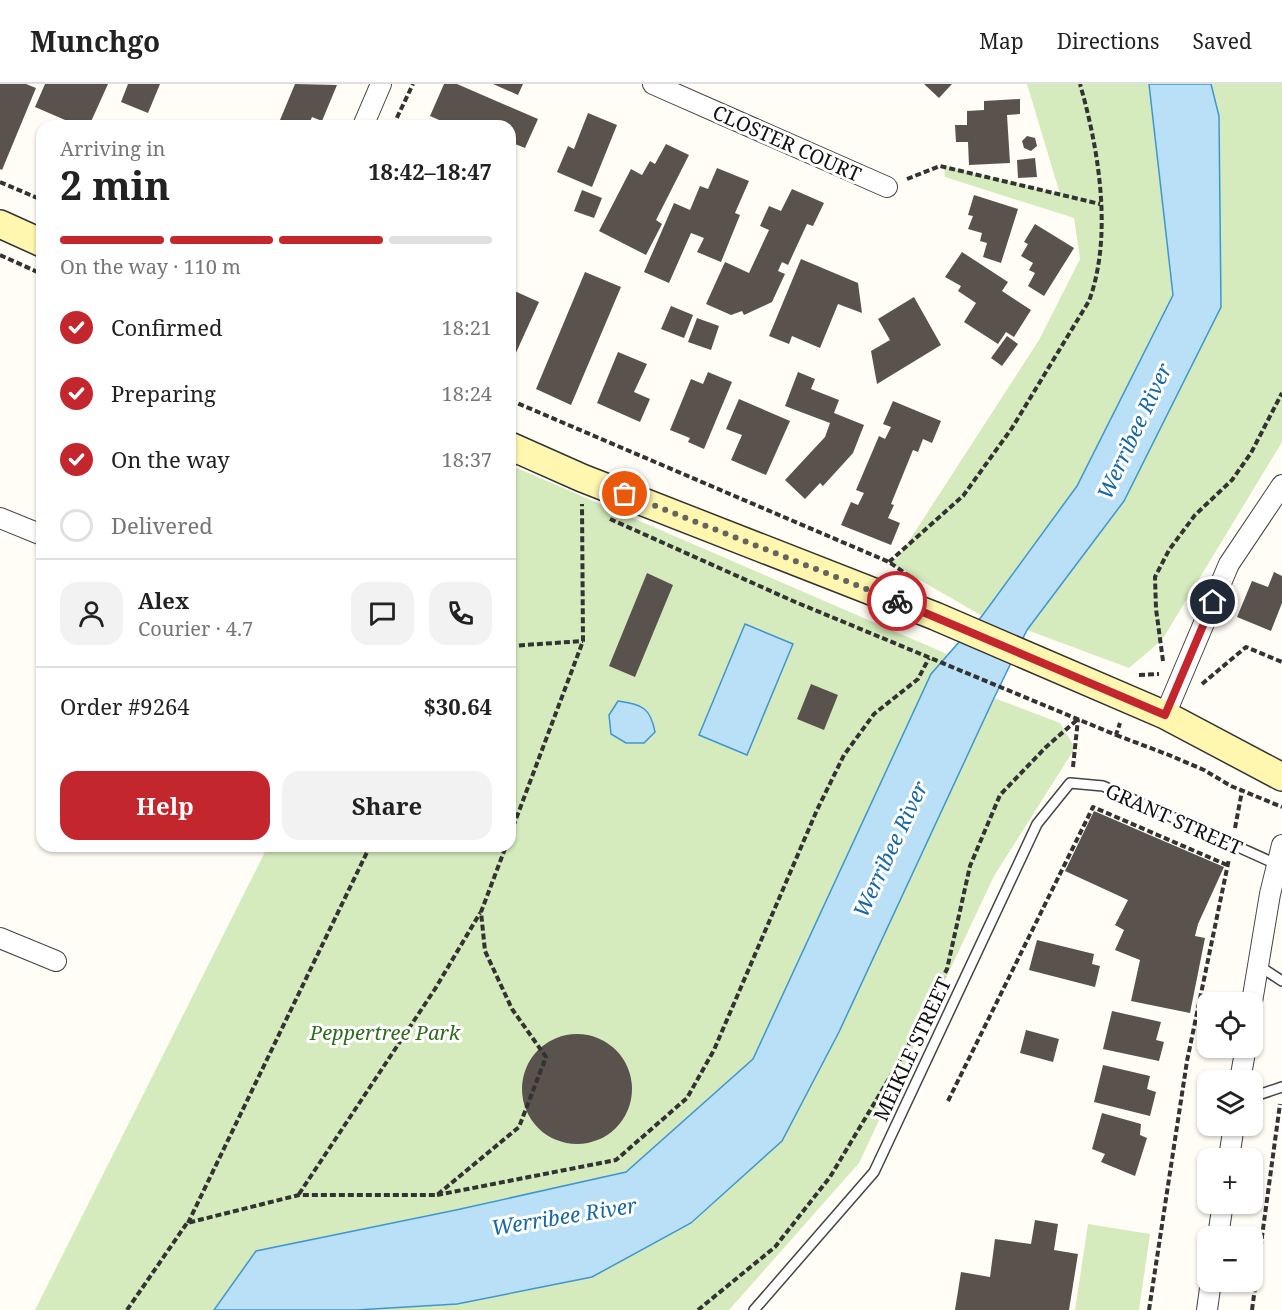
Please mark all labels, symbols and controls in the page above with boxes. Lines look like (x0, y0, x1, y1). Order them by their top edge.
text: Munchgo (30, 22, 160, 60)
text: Map (979, 27, 1024, 55)
text: Directions (1057, 27, 1159, 55)
text: Saved (1192, 27, 1252, 55)
street label: CLOSTER COURT (709, 98, 865, 188)
text: Arriving in (60, 135, 165, 162)
text: 18:42–18:47 (368, 156, 492, 186)
text: 2 min (60, 158, 170, 211)
text: On the way · 110 m (60, 253, 241, 280)
icon: check (60, 311, 93, 344)
text: Confirmed (111, 312, 222, 342)
text: 18:21 (442, 314, 492, 341)
water label: Werribee River (1090, 358, 1178, 503)
icon: check (60, 377, 93, 410)
text: Preparing (111, 378, 216, 408)
text: 18:24 (442, 380, 492, 407)
icon: check (60, 443, 93, 476)
text: On the way (111, 444, 230, 474)
text: 18:37 (442, 446, 492, 473)
pin (599, 468, 650, 519)
icon: bag (608, 477, 641, 510)
text: Delivered (111, 510, 213, 540)
courier (867, 571, 927, 631)
pin (1187, 576, 1238, 627)
button: person (60, 582, 123, 645)
button: chat (351, 582, 414, 645)
button: phone (429, 582, 492, 645)
text: Alex (138, 585, 189, 615)
icon: bike (881, 585, 914, 618)
icon: home (1196, 585, 1229, 618)
text: Courier · 4.7 (138, 615, 253, 642)
text: Order #9264 (60, 691, 190, 721)
text: $30.64 (423, 691, 492, 721)
button: Help (60, 771, 270, 840)
button: Share (282, 771, 492, 840)
water label: Werribee River (846, 776, 934, 921)
street label: GRANT STREET (1101, 777, 1247, 861)
street label: MEIKLE STREET (867, 973, 957, 1125)
map controls (1197, 992, 1263, 1292)
button: locate (1197, 992, 1263, 1058)
park label: Peppertree Park (309, 1019, 461, 1046)
button: layers (1197, 1070, 1263, 1136)
button: + (1197, 1148, 1263, 1214)
water label: Werribee River (489, 1191, 639, 1241)
button: − (1197, 1226, 1263, 1292)

